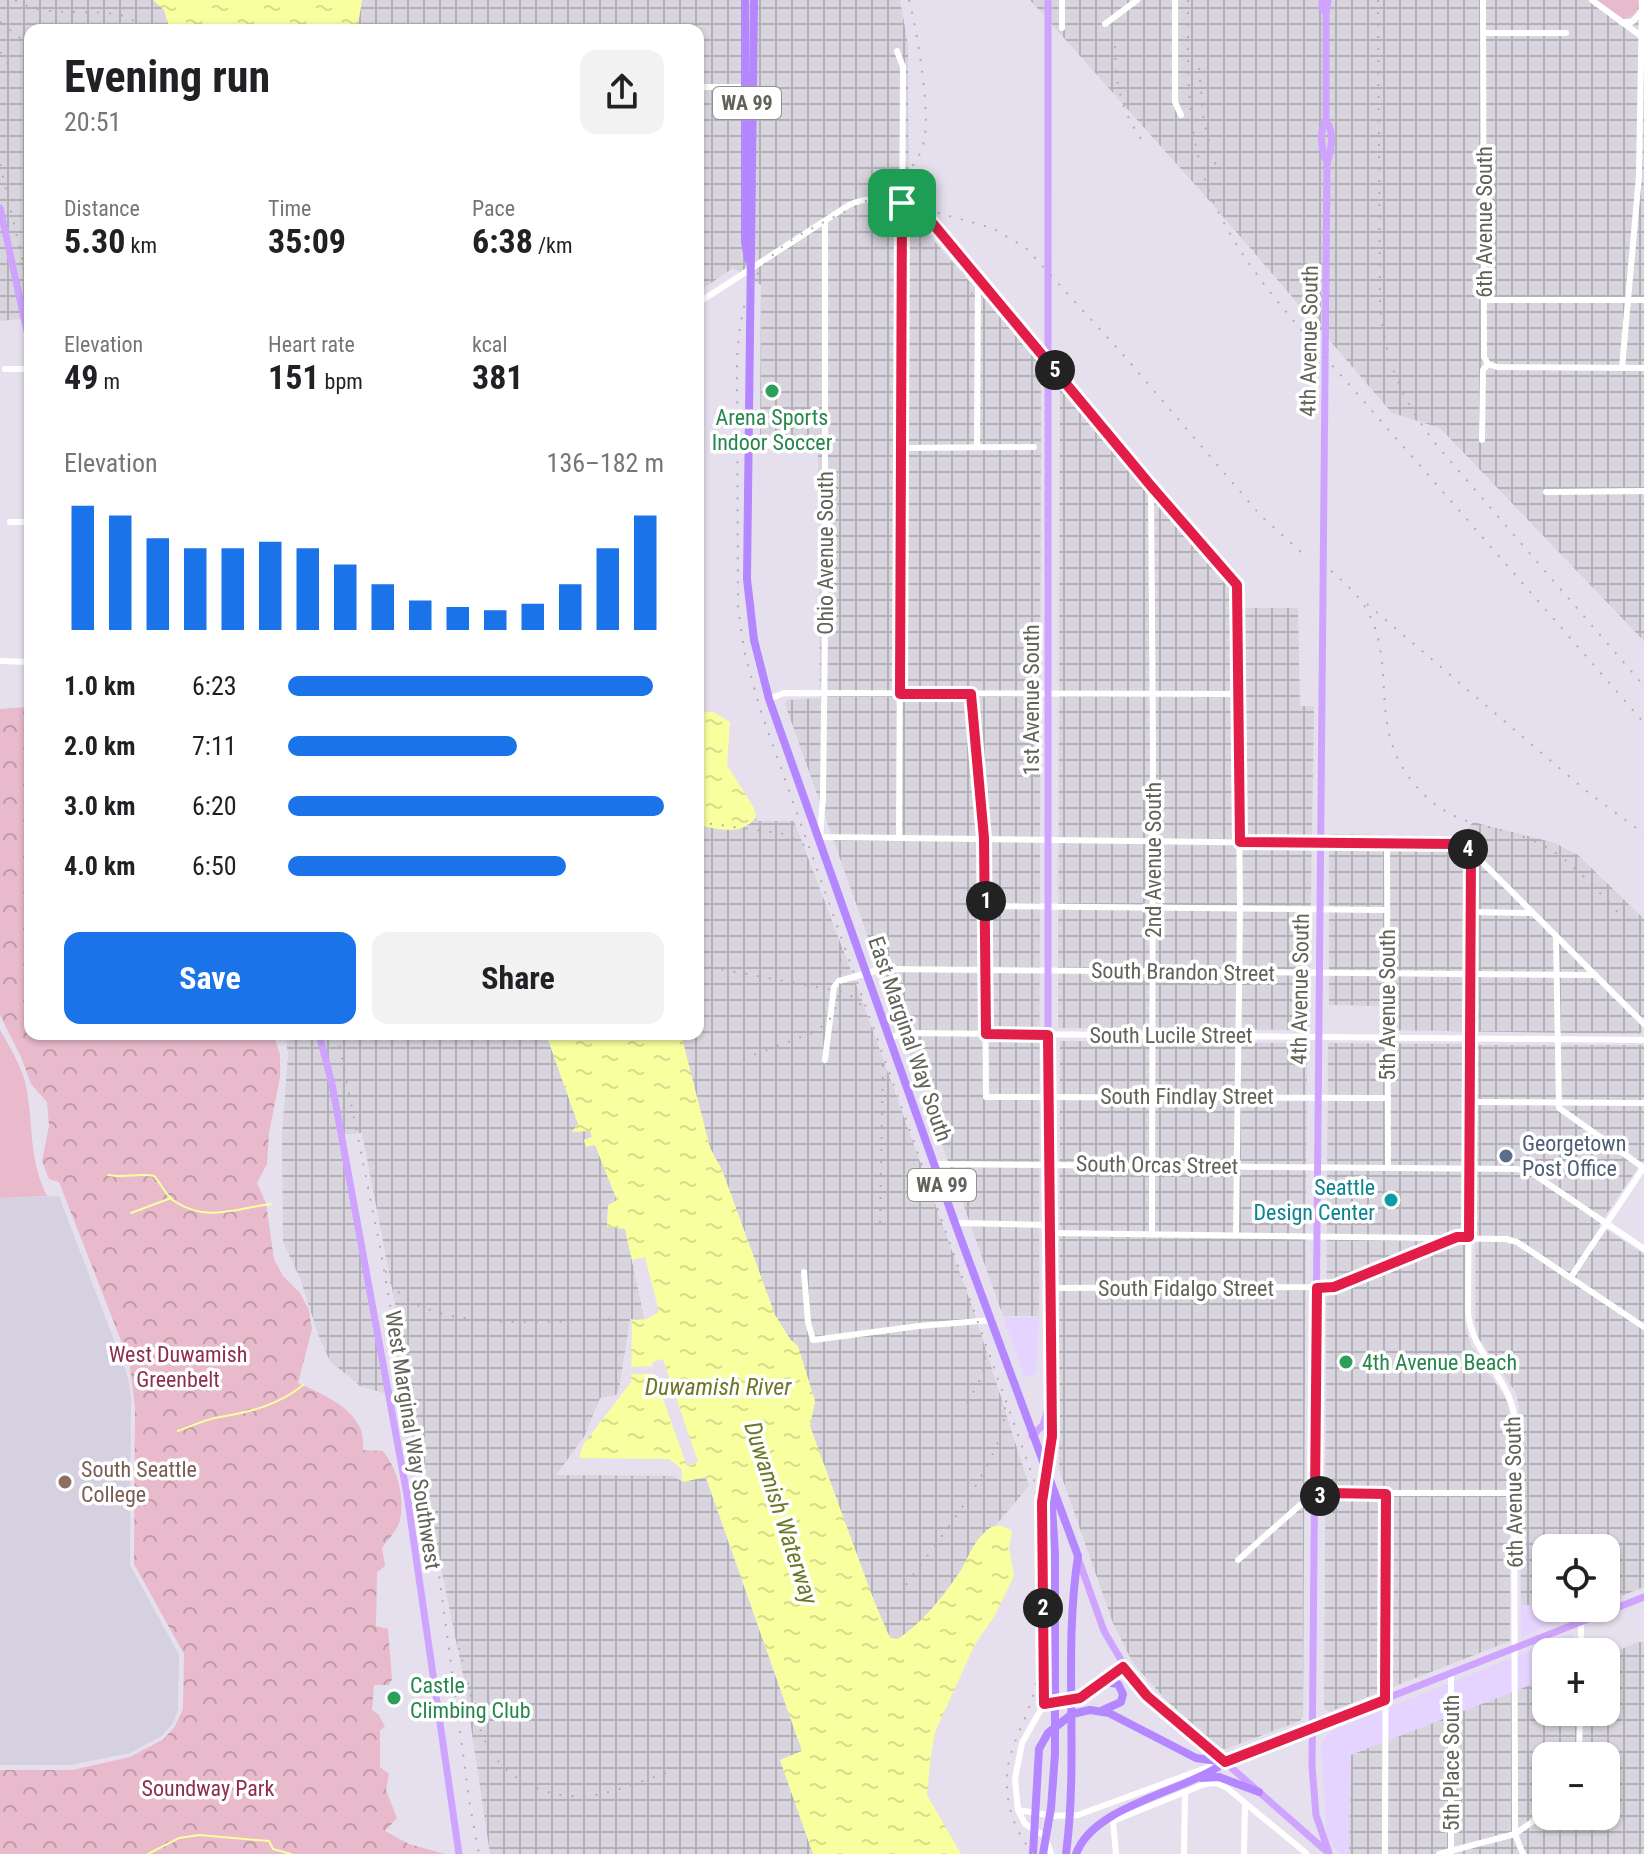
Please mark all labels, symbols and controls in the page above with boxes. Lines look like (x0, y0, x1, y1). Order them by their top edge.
button: share (580, 50, 664, 134)
text: Evening run (64, 51, 270, 103)
road number: WA 99 (713, 87, 781, 119)
text: 20:51 (64, 107, 121, 137)
street label: 6th Avenue South (1472, 146, 1497, 298)
pin (868, 169, 936, 237)
icon: arrive (880, 181, 924, 225)
text: Distance (64, 196, 140, 221)
text: Time (268, 196, 311, 221)
text: Pace (472, 196, 515, 221)
text: 5.30 (64, 221, 125, 261)
text: 35:09 (268, 221, 346, 261)
text: 6:38 (472, 221, 533, 261)
text: km (125, 233, 157, 258)
text: /km (533, 233, 573, 258)
street label: 4th Avenue South (1295, 265, 1323, 417)
text: Elevation (64, 332, 143, 357)
text: Heart rate (268, 332, 355, 357)
text: kcal (472, 332, 507, 357)
pin: 5 (1035, 350, 1075, 390)
text: 49 (64, 357, 98, 397)
text: 151 (268, 357, 320, 397)
text: 381 (472, 357, 524, 397)
text: 5 (1049, 357, 1061, 382)
text: m (98, 369, 120, 394)
text: bpm (320, 369, 363, 394)
marker: Arena Sports Indoor Soccer (763, 382, 781, 400)
place label: Arena Sports Indoor Soccer (712, 405, 833, 455)
text: Elevation (64, 448, 158, 478)
text: 136–182 m (547, 448, 664, 478)
street label: Ohio Avenue South (813, 471, 838, 635)
street label: 1st Avenue South (1019, 624, 1044, 776)
text: 1.0 km (64, 671, 136, 701)
text: 6:23 (192, 671, 237, 701)
text: 2.0 km (64, 731, 136, 761)
text: 7:11 (192, 731, 237, 761)
street label: 2nd Avenue South (1141, 782, 1166, 938)
text: 3.0 km (64, 791, 136, 821)
text: 6:20 (192, 791, 237, 821)
pin: 4 (1448, 829, 1488, 869)
text: 4 (1462, 836, 1474, 861)
text: 4.0 km (64, 851, 136, 881)
text: 6:50 (192, 851, 237, 881)
pin: 1 (966, 881, 1006, 921)
text: 1 (980, 888, 992, 913)
street label: 4th Avenue South (1286, 913, 1314, 1065)
street label: 5th Avenue South (1375, 929, 1400, 1081)
button: Save (64, 932, 356, 1024)
button: Share (372, 932, 664, 1024)
street label: East Marginal Way South (863, 933, 957, 1145)
street label: South Brandon Street (1091, 958, 1275, 986)
street label: South Lucile Street (1089, 1023, 1253, 1048)
street label: South Findlay Street (1100, 1084, 1274, 1109)
place label: Georgetown Post Office (1522, 1131, 1626, 1181)
marker: Georgetown Post Office (1497, 1147, 1515, 1165)
street label: South Orcas Street (1076, 1151, 1238, 1179)
road number: WA 99 (908, 1169, 976, 1201)
place label: Seattle Design Center (1254, 1175, 1375, 1225)
marker: Seattle Design Center (1382, 1191, 1400, 1209)
street label: South Fidalgo Street (1098, 1276, 1274, 1301)
street label: West Marginal Way Southwest (380, 1309, 446, 1571)
park label: West Duwamish Greenbelt (109, 1342, 247, 1392)
place label: 4th Avenue Beach (1362, 1350, 1517, 1375)
marker: 4th Avenue Beach (1337, 1353, 1355, 1371)
water label: Duwamish River (645, 1373, 792, 1401)
street label: 6th Avenue South (1500, 1416, 1528, 1568)
water label: Duwamish Waterway (738, 1418, 824, 1609)
place label: South Seattle College (81, 1457, 197, 1507)
marker: South Seattle College (56, 1473, 74, 1491)
pin: 3 (1300, 1476, 1340, 1516)
text: 3 (1314, 1483, 1326, 1508)
map controls (1532, 1534, 1620, 1830)
button: locate (1532, 1534, 1620, 1622)
pin: 2 (1023, 1588, 1063, 1628)
text: 2 (1037, 1595, 1049, 1620)
button: + (1532, 1638, 1620, 1726)
place label: Castle Climbing Club (410, 1673, 531, 1723)
marker: Castle Climbing Club (385, 1689, 403, 1707)
street label: 5th Place South (1439, 1695, 1464, 1831)
button: − (1532, 1742, 1620, 1830)
park label: Soundway Park (142, 1776, 274, 1801)

